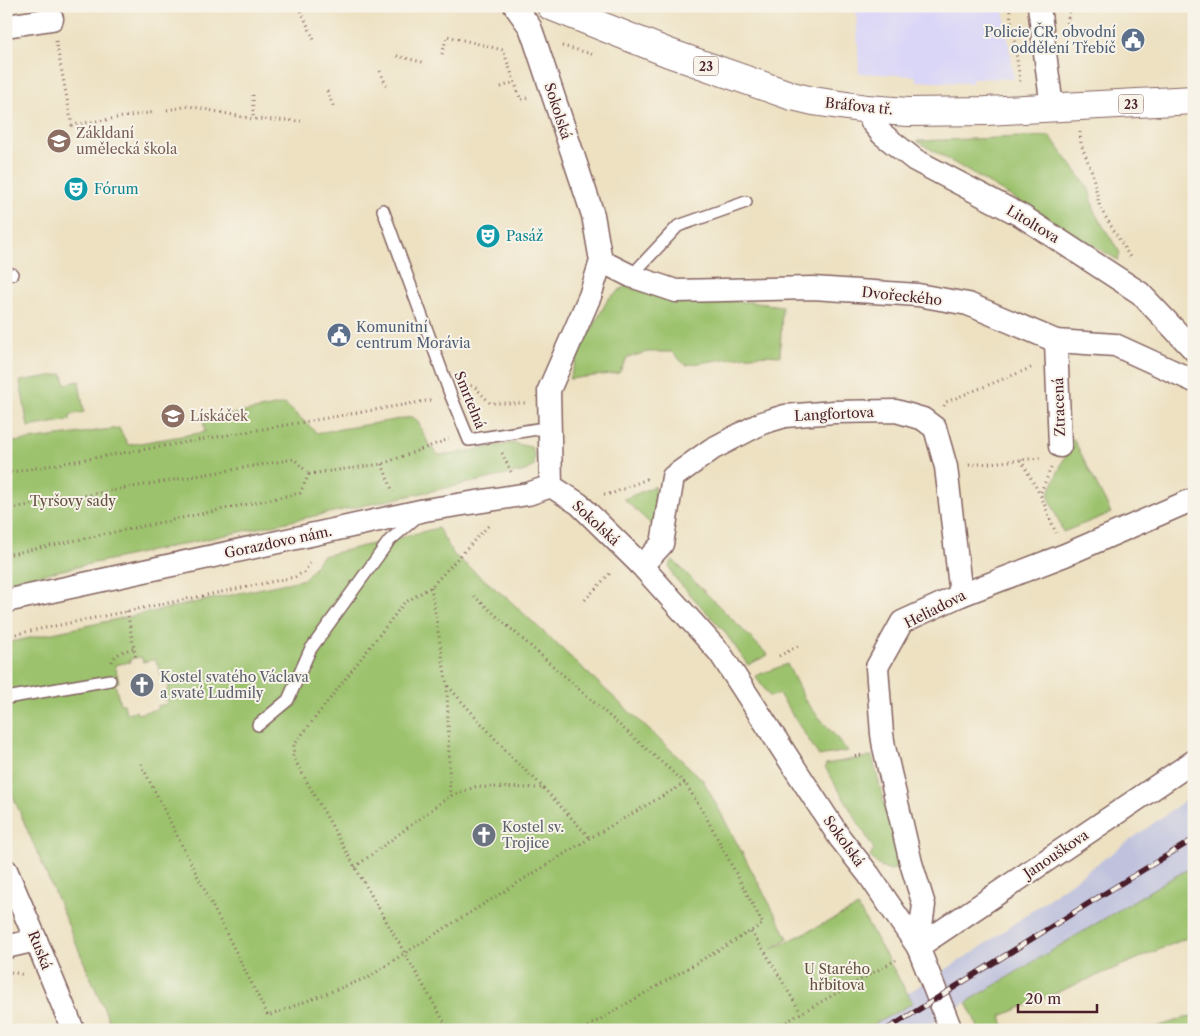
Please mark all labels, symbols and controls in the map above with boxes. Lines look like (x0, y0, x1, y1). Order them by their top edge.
place label: Policie ČR, obvodní oddělení Třebíč (984, 22, 1116, 57)
public building icon: Policie ČR, obvodní oddělení Třebíč (1120, 27, 1146, 53)
road number: 23 (694, 56, 718, 76)
street label: Sokolská (540, 80, 576, 142)
street label: Bráfova tř. (824, 93, 894, 119)
road number: 23 (1118, 95, 1144, 114)
place label: Zákldaní umělecká škola (76, 124, 178, 158)
school or university icon: Zákldaní umělecká škola (46, 128, 72, 154)
theatre icon: Fórum (63, 176, 89, 202)
place label: Fórum (94, 180, 139, 198)
street label: Litoltova (1003, 201, 1063, 247)
theatre icon: Pasáž (475, 223, 501, 249)
place label: Pasáž (506, 227, 543, 245)
street label: Dvořeckého (861, 283, 943, 309)
place label: Komunitní centrum Morávia (356, 318, 471, 352)
public building icon: Komunitní centrum Morávia (326, 322, 352, 348)
street label: Smrtelná (450, 369, 490, 432)
street label: Ztracená (1049, 377, 1069, 437)
school or university icon: Lískáček (160, 403, 186, 429)
street label: Langfortova (794, 403, 875, 425)
place label: Lískáček (190, 407, 249, 425)
park label: Tyršovy sady (30, 492, 116, 510)
street label: Sokolská (568, 496, 624, 550)
street label: Gorazdovo nám. (223, 522, 333, 562)
street label: Heliadova (901, 586, 969, 632)
place label: Kostel svatého Václava a svaté Ludmily (160, 668, 309, 702)
church icon: Kostel svatého Václava a svaté Ludmily (129, 672, 155, 698)
street label: Sokolská (820, 812, 869, 870)
place label: Kostel sv. Trojice (502, 818, 564, 852)
church icon: Kostel sv. Trojice (471, 822, 497, 848)
street label: Janouškova (1018, 825, 1092, 883)
street label: Ruská (24, 928, 56, 973)
park label: U Starého hřbitova (804, 960, 870, 994)
scale bar (1018, 981, 1096, 1013)
text: 20 m (1025, 989, 1061, 1008)

